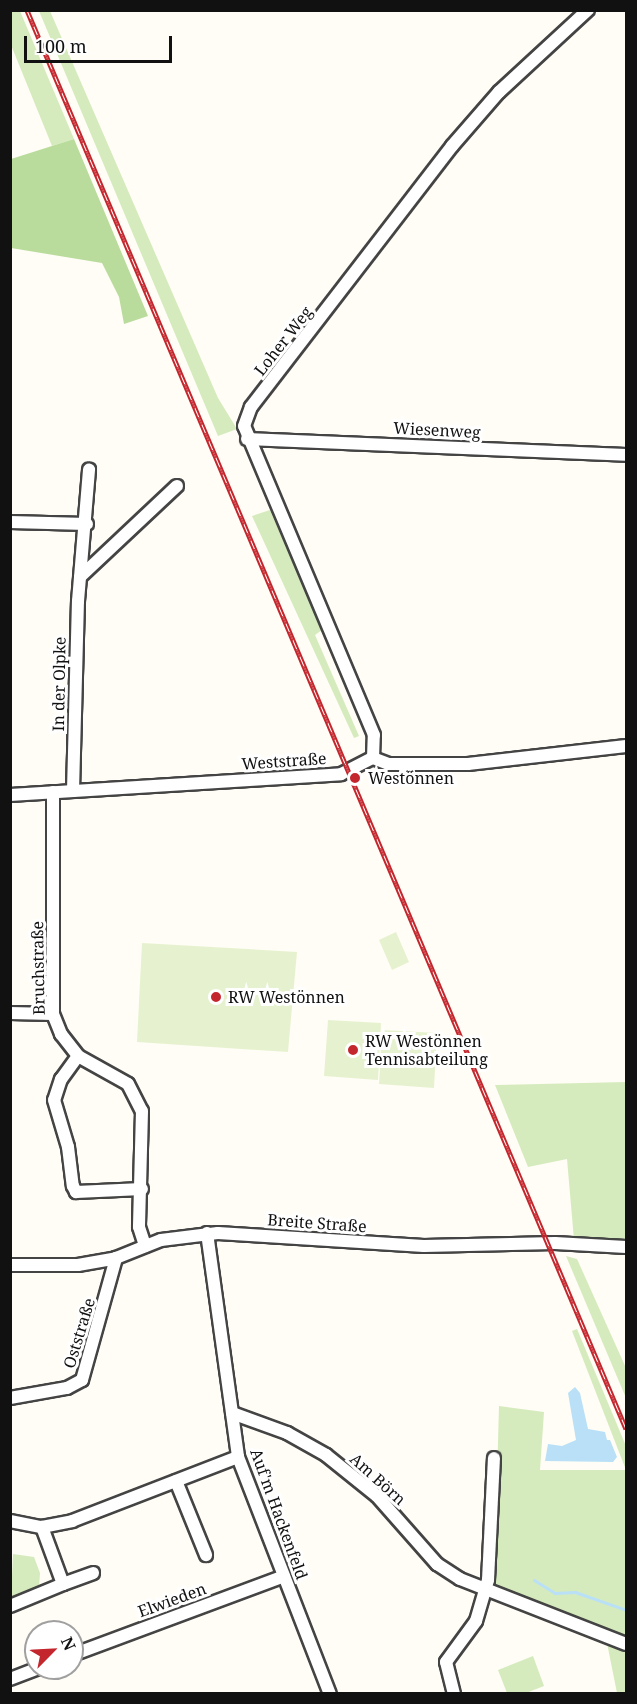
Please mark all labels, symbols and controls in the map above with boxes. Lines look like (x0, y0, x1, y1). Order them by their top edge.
scale bar (27, 24, 176, 62)
text: 100 m (35, 34, 87, 58)
street label: Loher Weg (250, 303, 316, 379)
street label: Wiesenweg (393, 418, 481, 442)
street label: In der Olpke (49, 636, 69, 732)
street label: Weststraße (241, 748, 327, 774)
place label: Westönnen (368, 768, 454, 788)
marker: Westönnen (346, 769, 364, 787)
street label: Bruchstraße (28, 921, 48, 1015)
place label: RW Westönnen (228, 987, 345, 1007)
marker: RW Westönnen (209, 990, 223, 1004)
place label: RW Westönnen Tennisabteilung (365, 1031, 488, 1069)
marker: RW Westönnen Tennisabteilung (346, 1043, 360, 1057)
street label: Breite Straße (267, 1210, 367, 1236)
street label: Oststraße (59, 1295, 99, 1371)
street label: Auf'm Hackenfeld (246, 1446, 312, 1582)
street label: Am Börn (346, 1449, 410, 1509)
street label: Elwieden (135, 1579, 209, 1621)
north arrow (24, 1620, 84, 1680)
text: N (56, 1633, 81, 1654)

